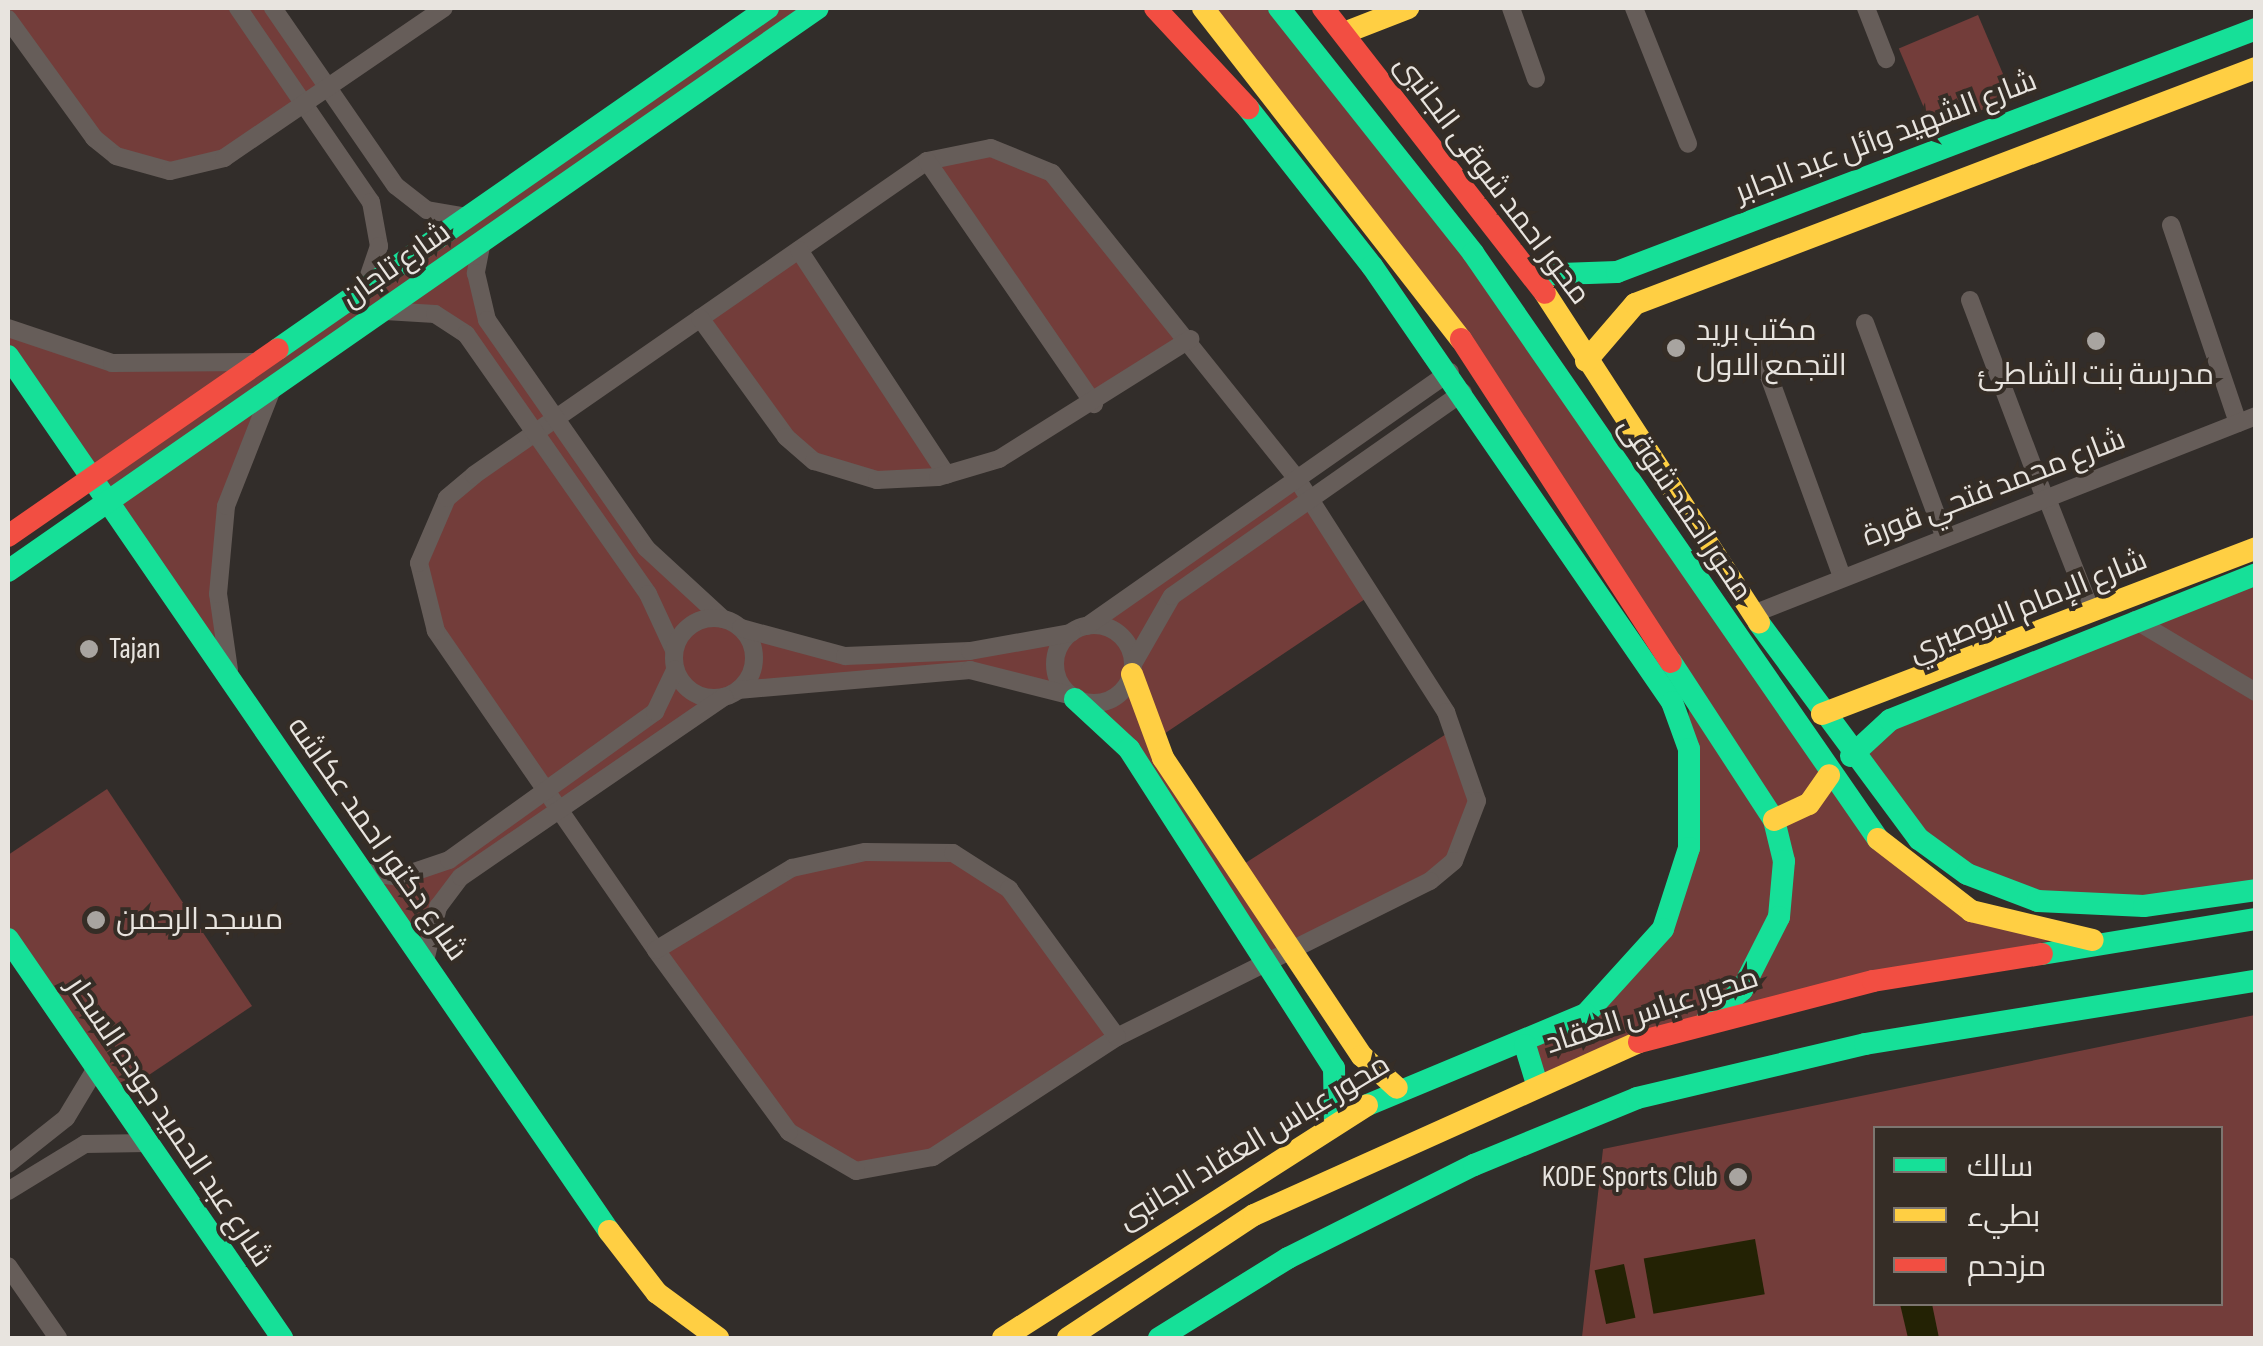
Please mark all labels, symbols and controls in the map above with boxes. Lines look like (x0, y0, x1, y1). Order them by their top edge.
street label: محور احمد شوقى الجانبى (1386, 48, 1598, 312)
street label: شارع الشهيد وائل عبد الجابر (1730, 63, 2042, 211)
street label: شارع تاجان (334, 214, 458, 316)
place label: مكتب بريد التجمع الاول (1696, 313, 1847, 384)
marker: مدرسة بنت الشاطئ (2085, 330, 2107, 352)
marker: مكتب بريد التجمع الاول (1665, 337, 1687, 359)
place label: مدرسة بنت الشاطئ (1978, 357, 2214, 393)
street label: محور احمد شوقى (1610, 410, 1760, 608)
street label: شارع محمد فتحي قورة (1857, 421, 2131, 555)
street label: شارع الإمام البوصيري (1904, 542, 2152, 670)
place label: Tajan (109, 631, 161, 667)
marker: Tajan (78, 638, 100, 660)
street label: شارع دكتور احمد عكاشه (279, 710, 475, 968)
place label: مسجد الرحمن (116, 902, 283, 938)
marker: مسجد الرحمن (85, 909, 107, 931)
street label: محور عباس العقاد (1541, 960, 1763, 1062)
street label: شارع عبد الحميد جوده السحار (58, 970, 280, 1274)
street label: محور عباس العقاد الجانبى (1111, 1046, 1397, 1238)
legend (1873, 1126, 2223, 1306)
text: سالك (1967, 1149, 2033, 1185)
place label: KODE Sports Club (1542, 1159, 1718, 1195)
marker: KODE Sports Club (1727, 1166, 1749, 1188)
text: بطيء (1967, 1199, 2040, 1235)
text: مزدحم (1967, 1249, 2046, 1285)

